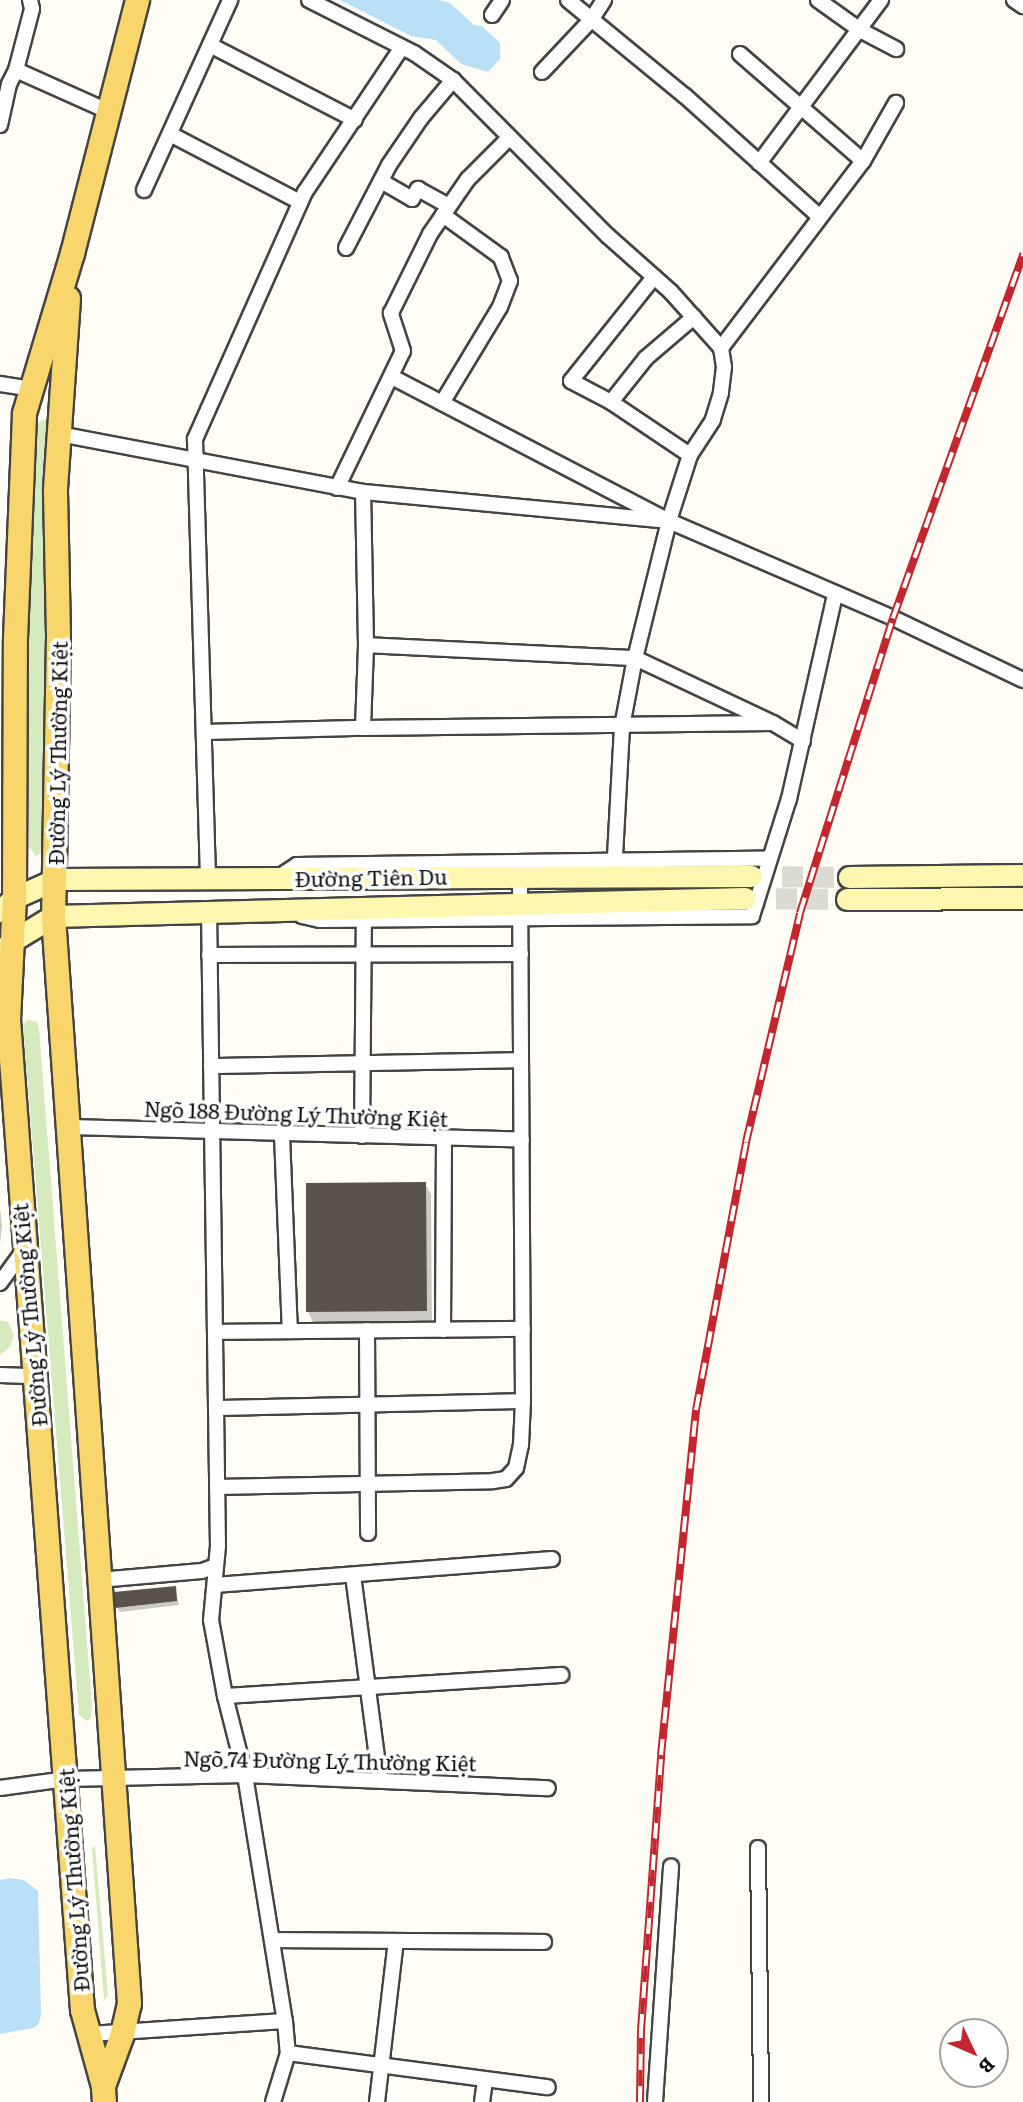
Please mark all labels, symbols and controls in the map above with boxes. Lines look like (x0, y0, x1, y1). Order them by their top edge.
street label: Đường Lý Thường Kiệt (42, 641, 72, 865)
street label: Đường Tiên Du (294, 863, 448, 891)
street label: Ngõ 188 Đường Lý Thường Kiệt (143, 1095, 449, 1131)
street label: Đường Lý Thường Kiệt (7, 1202, 51, 1428)
street label: Ngõ 74 Đường Lý Thường Kiệt (183, 1745, 477, 1775)
street label: Đường Lý Thường Kiệt (53, 1767, 93, 1993)
north arrow (939, 2018, 1009, 2088)
text: B (973, 2052, 1002, 2081)

